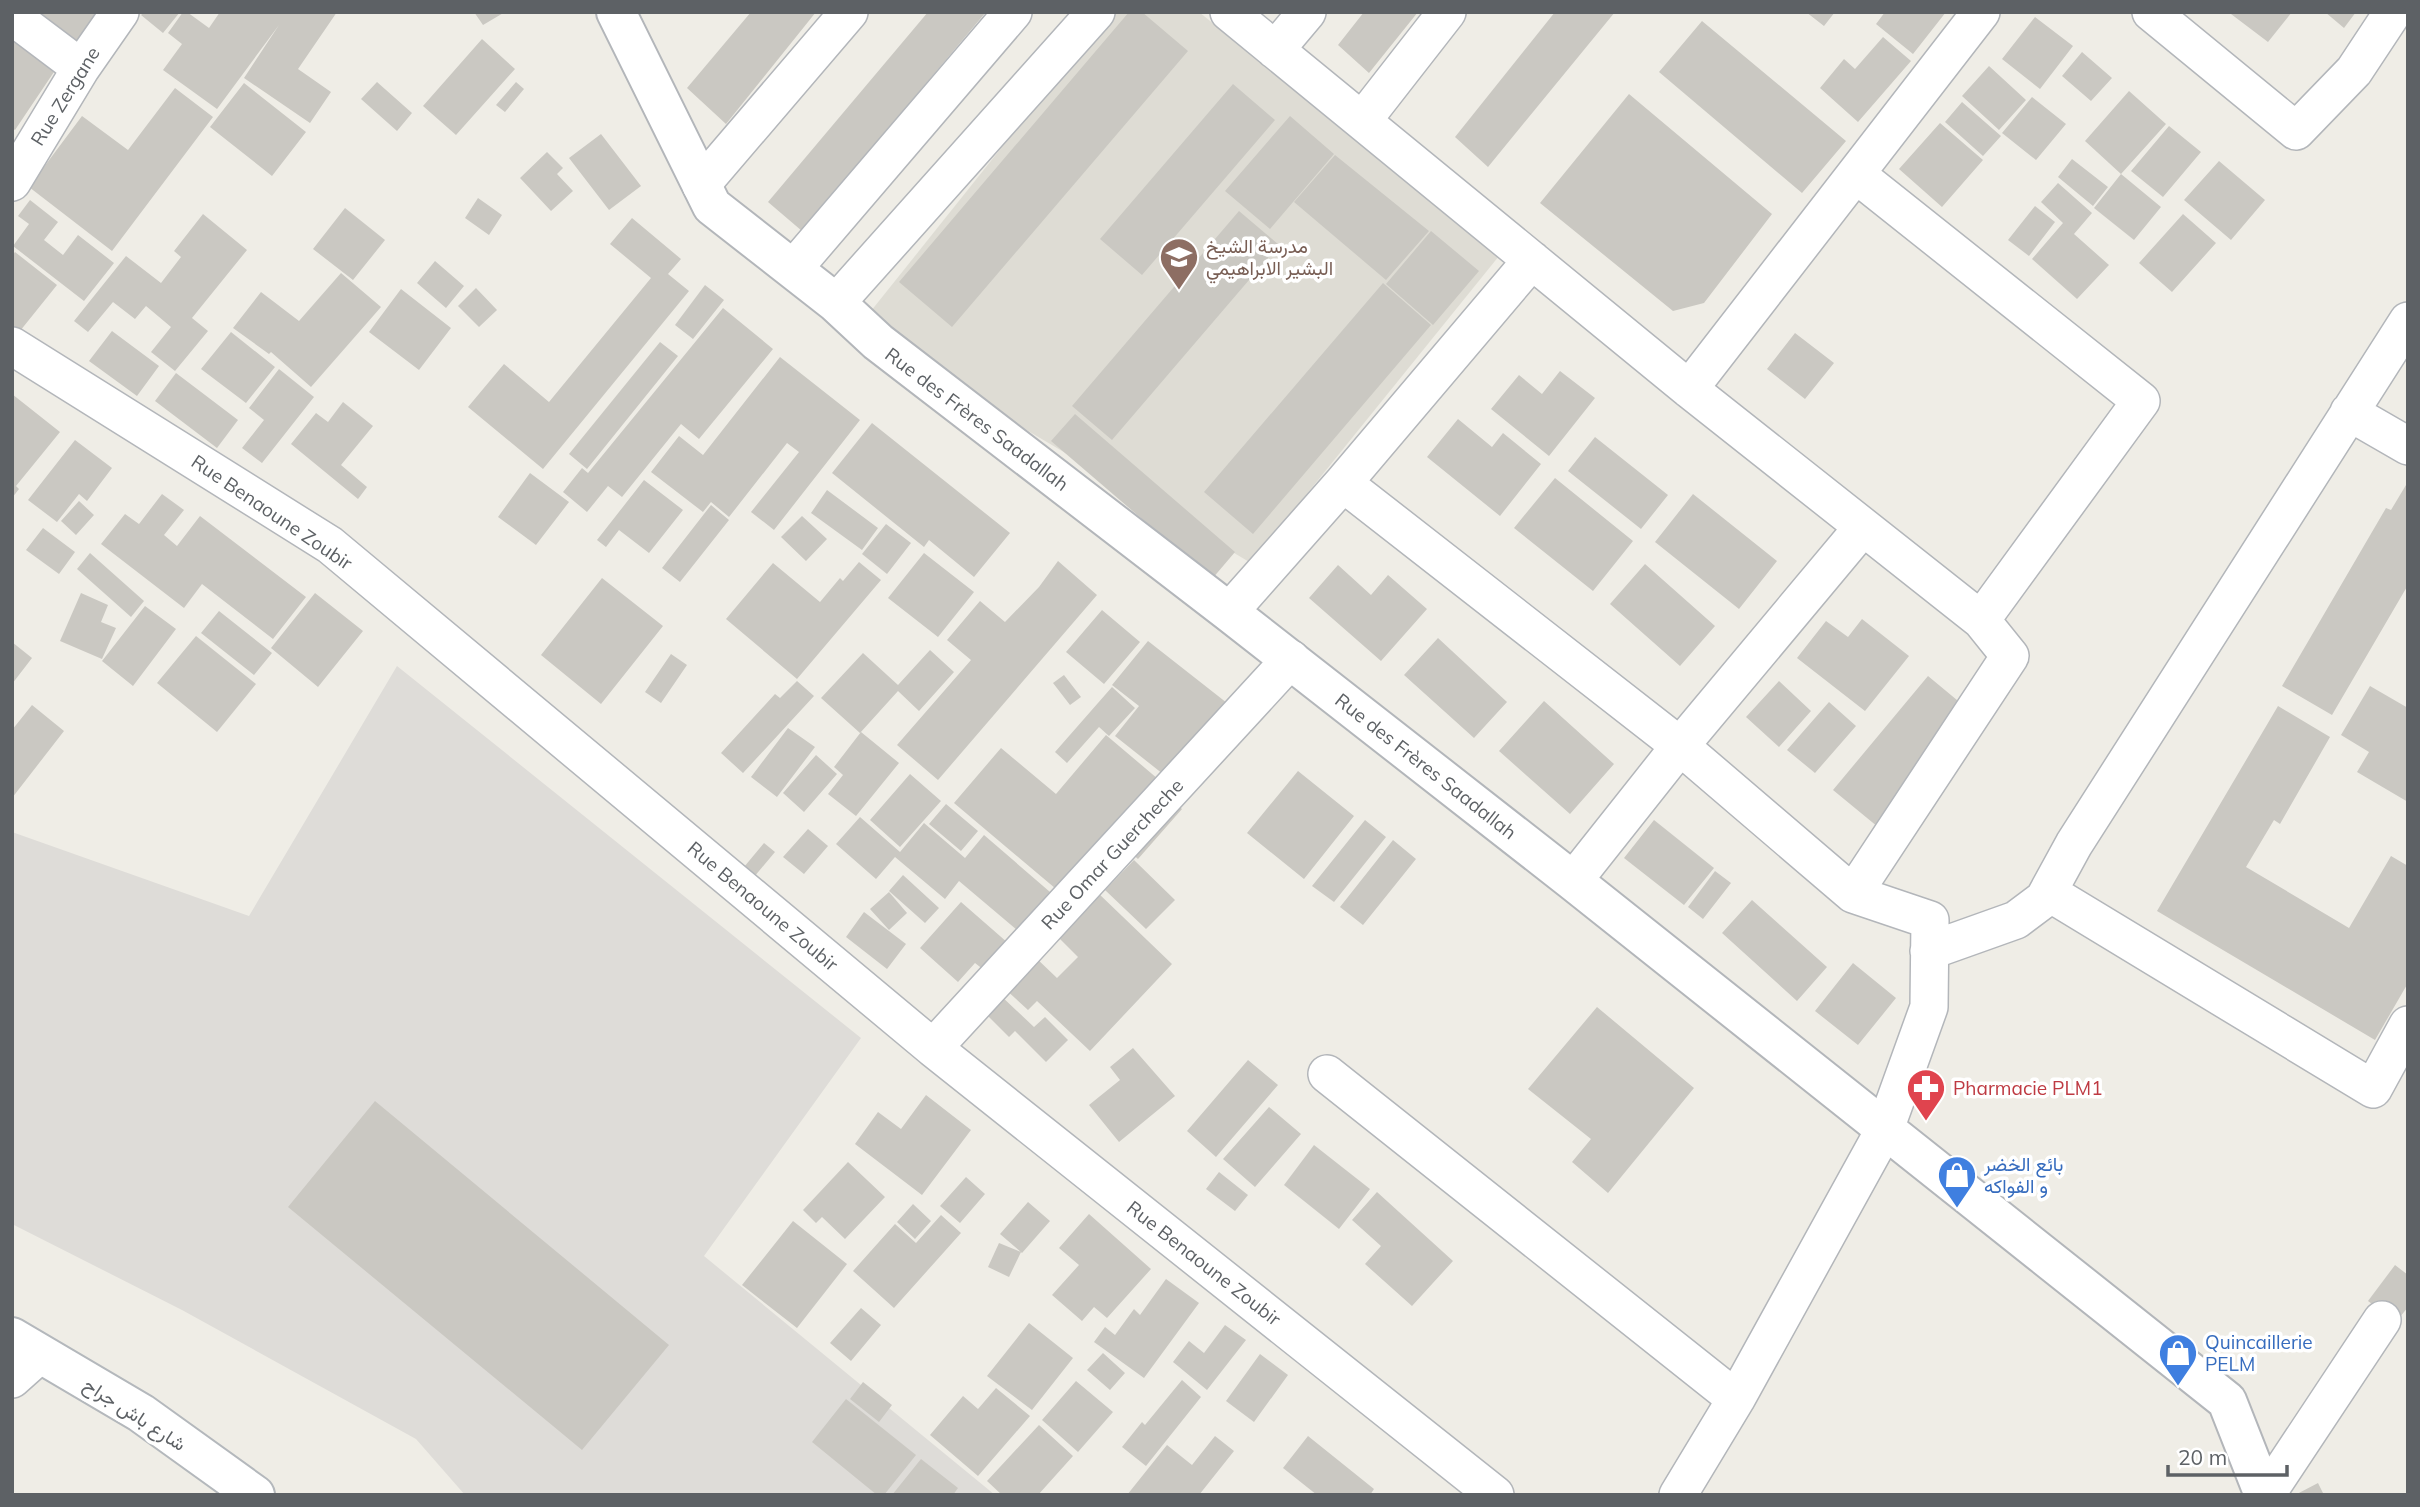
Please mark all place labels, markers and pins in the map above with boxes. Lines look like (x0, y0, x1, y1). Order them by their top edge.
place label: مدرسة الشيخ البشير الابراهيمي (1206, 234, 1333, 284)
school or university icon: مدرسة الشيخ البشير الابراهيمي (1158, 236, 1200, 291)
pharmacy icon: Pharmacie PLM1 (1905, 1067, 1947, 1122)
place label: Pharmacie PLM1 (1953, 1076, 2103, 1100)
place label: بائع الخضر و الفواكه (1983, 1152, 2063, 1198)
shop icon: بائع الخضر و الفواكه (1936, 1154, 1978, 1209)
place label: Quincaillerie PELM (2205, 1330, 2313, 1376)
shop icon: Quincaillerie PELM (2157, 1332, 2199, 1387)

